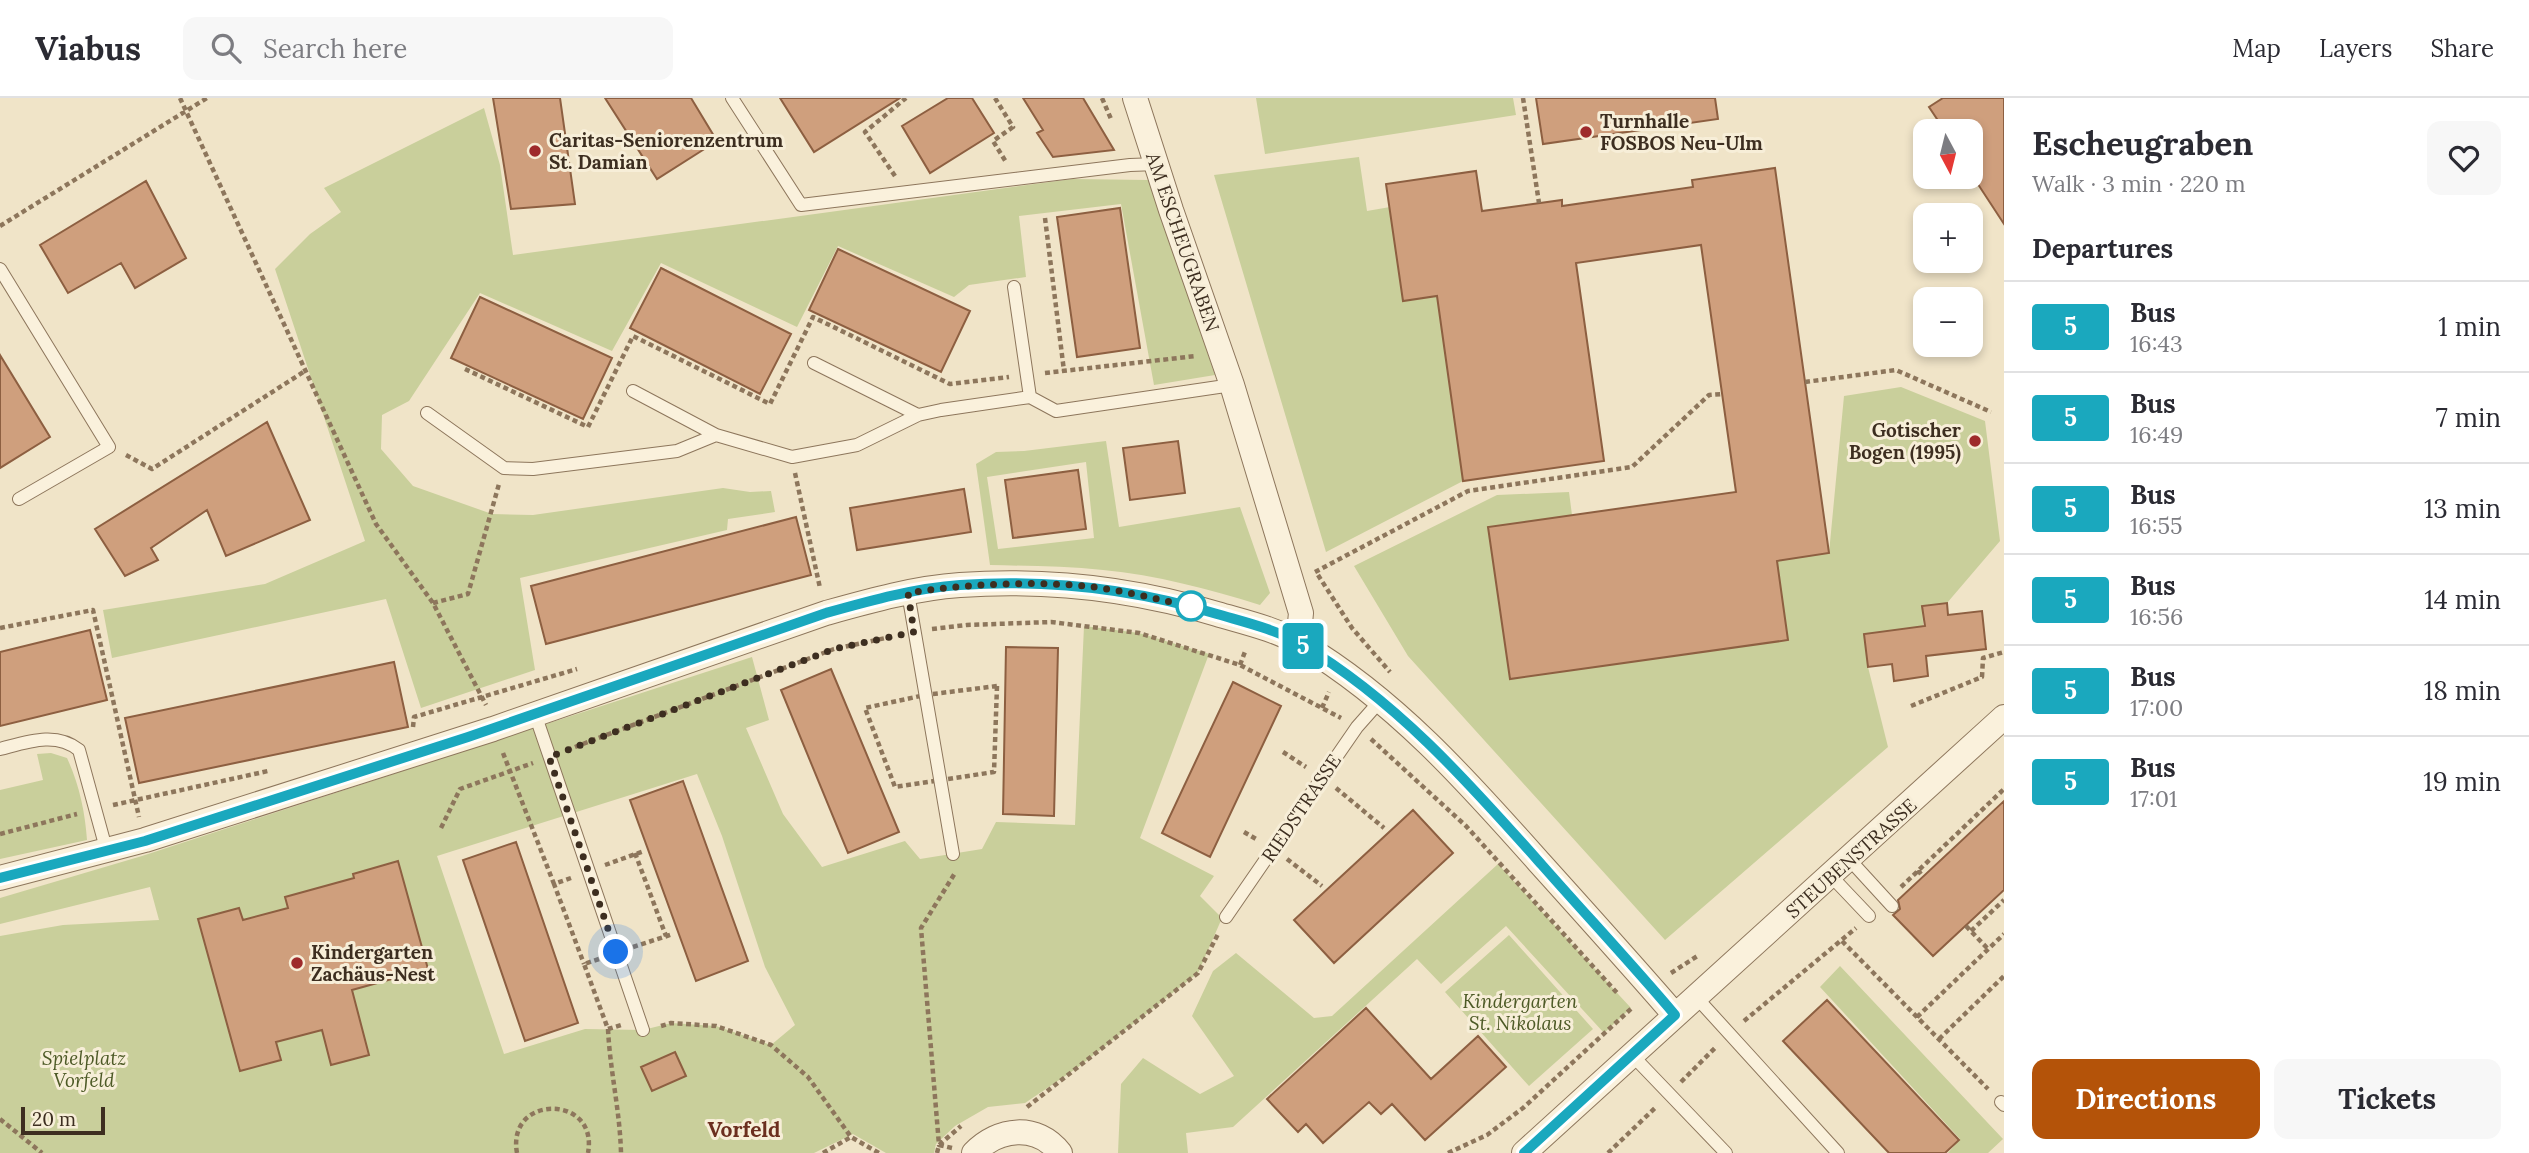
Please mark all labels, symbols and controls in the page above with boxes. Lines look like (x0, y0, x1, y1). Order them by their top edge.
search box (183, 17, 673, 80)
text: Viabus (35, 27, 141, 69)
icon: search (207, 29, 245, 67)
text: Search here (263, 32, 407, 65)
text: Map (2232, 33, 2281, 64)
text: Layers (2319, 33, 2392, 64)
text: Share (2430, 33, 2494, 64)
place label: Turnhalle FOSBOS Neu-Ulm (1600, 109, 1763, 155)
north arrow (1913, 119, 1983, 189)
map controls (1913, 119, 1983, 357)
button: heart (2427, 121, 2501, 195)
text: Escheugraben (2032, 122, 2253, 164)
marker: Turnhalle FOSBOS Neu-Ulm (1578, 124, 1594, 140)
place label: Caritas-Seniorenzentrum St. Damian (549, 128, 784, 174)
marker: Caritas-Seniorenzentrum St. Damian (527, 143, 543, 159)
street label: AM ESCHEUGRABEN (1141, 148, 1225, 335)
text: Walk · 3 min · 220 m (2032, 169, 2246, 198)
button: + (1913, 203, 1983, 273)
text: Departures (2032, 232, 2173, 265)
button: − (1913, 287, 1983, 357)
text: Bus (2130, 296, 2176, 329)
text: 1 min (2438, 310, 2501, 343)
text: 5 (2064, 311, 2077, 342)
text: 16:43 (2130, 329, 2183, 358)
text: Bus (2130, 387, 2176, 420)
text: 7 min (2436, 401, 2501, 434)
text: 5 (2064, 402, 2077, 433)
place label: Gotischer Bogen (1995) (1849, 418, 1961, 465)
text: 16:49 (2130, 420, 2183, 449)
marker: Gotischer Bogen (1995) (1967, 433, 1983, 449)
text: Bus (2130, 478, 2176, 511)
text: 13 min (2424, 492, 2501, 525)
text: 5 (2064, 493, 2077, 524)
text: 16:55 (2130, 511, 2183, 540)
text: Bus (2130, 569, 2176, 602)
text: 14 min (2424, 583, 2501, 616)
text: 5 (2064, 584, 2077, 615)
unlabelled marker (1176, 591, 1206, 621)
text: 16:56 (2130, 602, 2183, 631)
line badge: 5 (1280, 623, 1326, 669)
text: 5 (1297, 630, 1309, 661)
text: Bus (2130, 660, 2176, 693)
text: 18 min (2424, 674, 2501, 707)
text: 5 (2064, 675, 2077, 706)
text: 17:00 (2130, 693, 2183, 722)
street label: RIEDSTRASSE (1256, 749, 1346, 867)
text: Bus (2130, 751, 2176, 784)
text: 19 min (2423, 765, 2501, 798)
text: 5 (2064, 766, 2077, 797)
text: 17:01 (2130, 784, 2177, 813)
street label: STEUBENSTRASSE (1781, 793, 1921, 923)
your location (598, 934, 633, 969)
place label: Kindergarten Zachäus-Nest (311, 940, 436, 986)
marker: Kindergarten Zachäus-Nest (289, 955, 305, 971)
park label: Kindergarten St. Nikolaus (1463, 989, 1578, 1035)
park label: Spielplatz Vorfeld (42, 1046, 126, 1092)
button: Directions (2032, 1059, 2260, 1139)
button: Tickets (2274, 1059, 2501, 1139)
scale bar (21, 1104, 105, 1136)
text: 20 m (32, 1107, 76, 1131)
district label: Vorfeld (707, 1116, 781, 1143)

